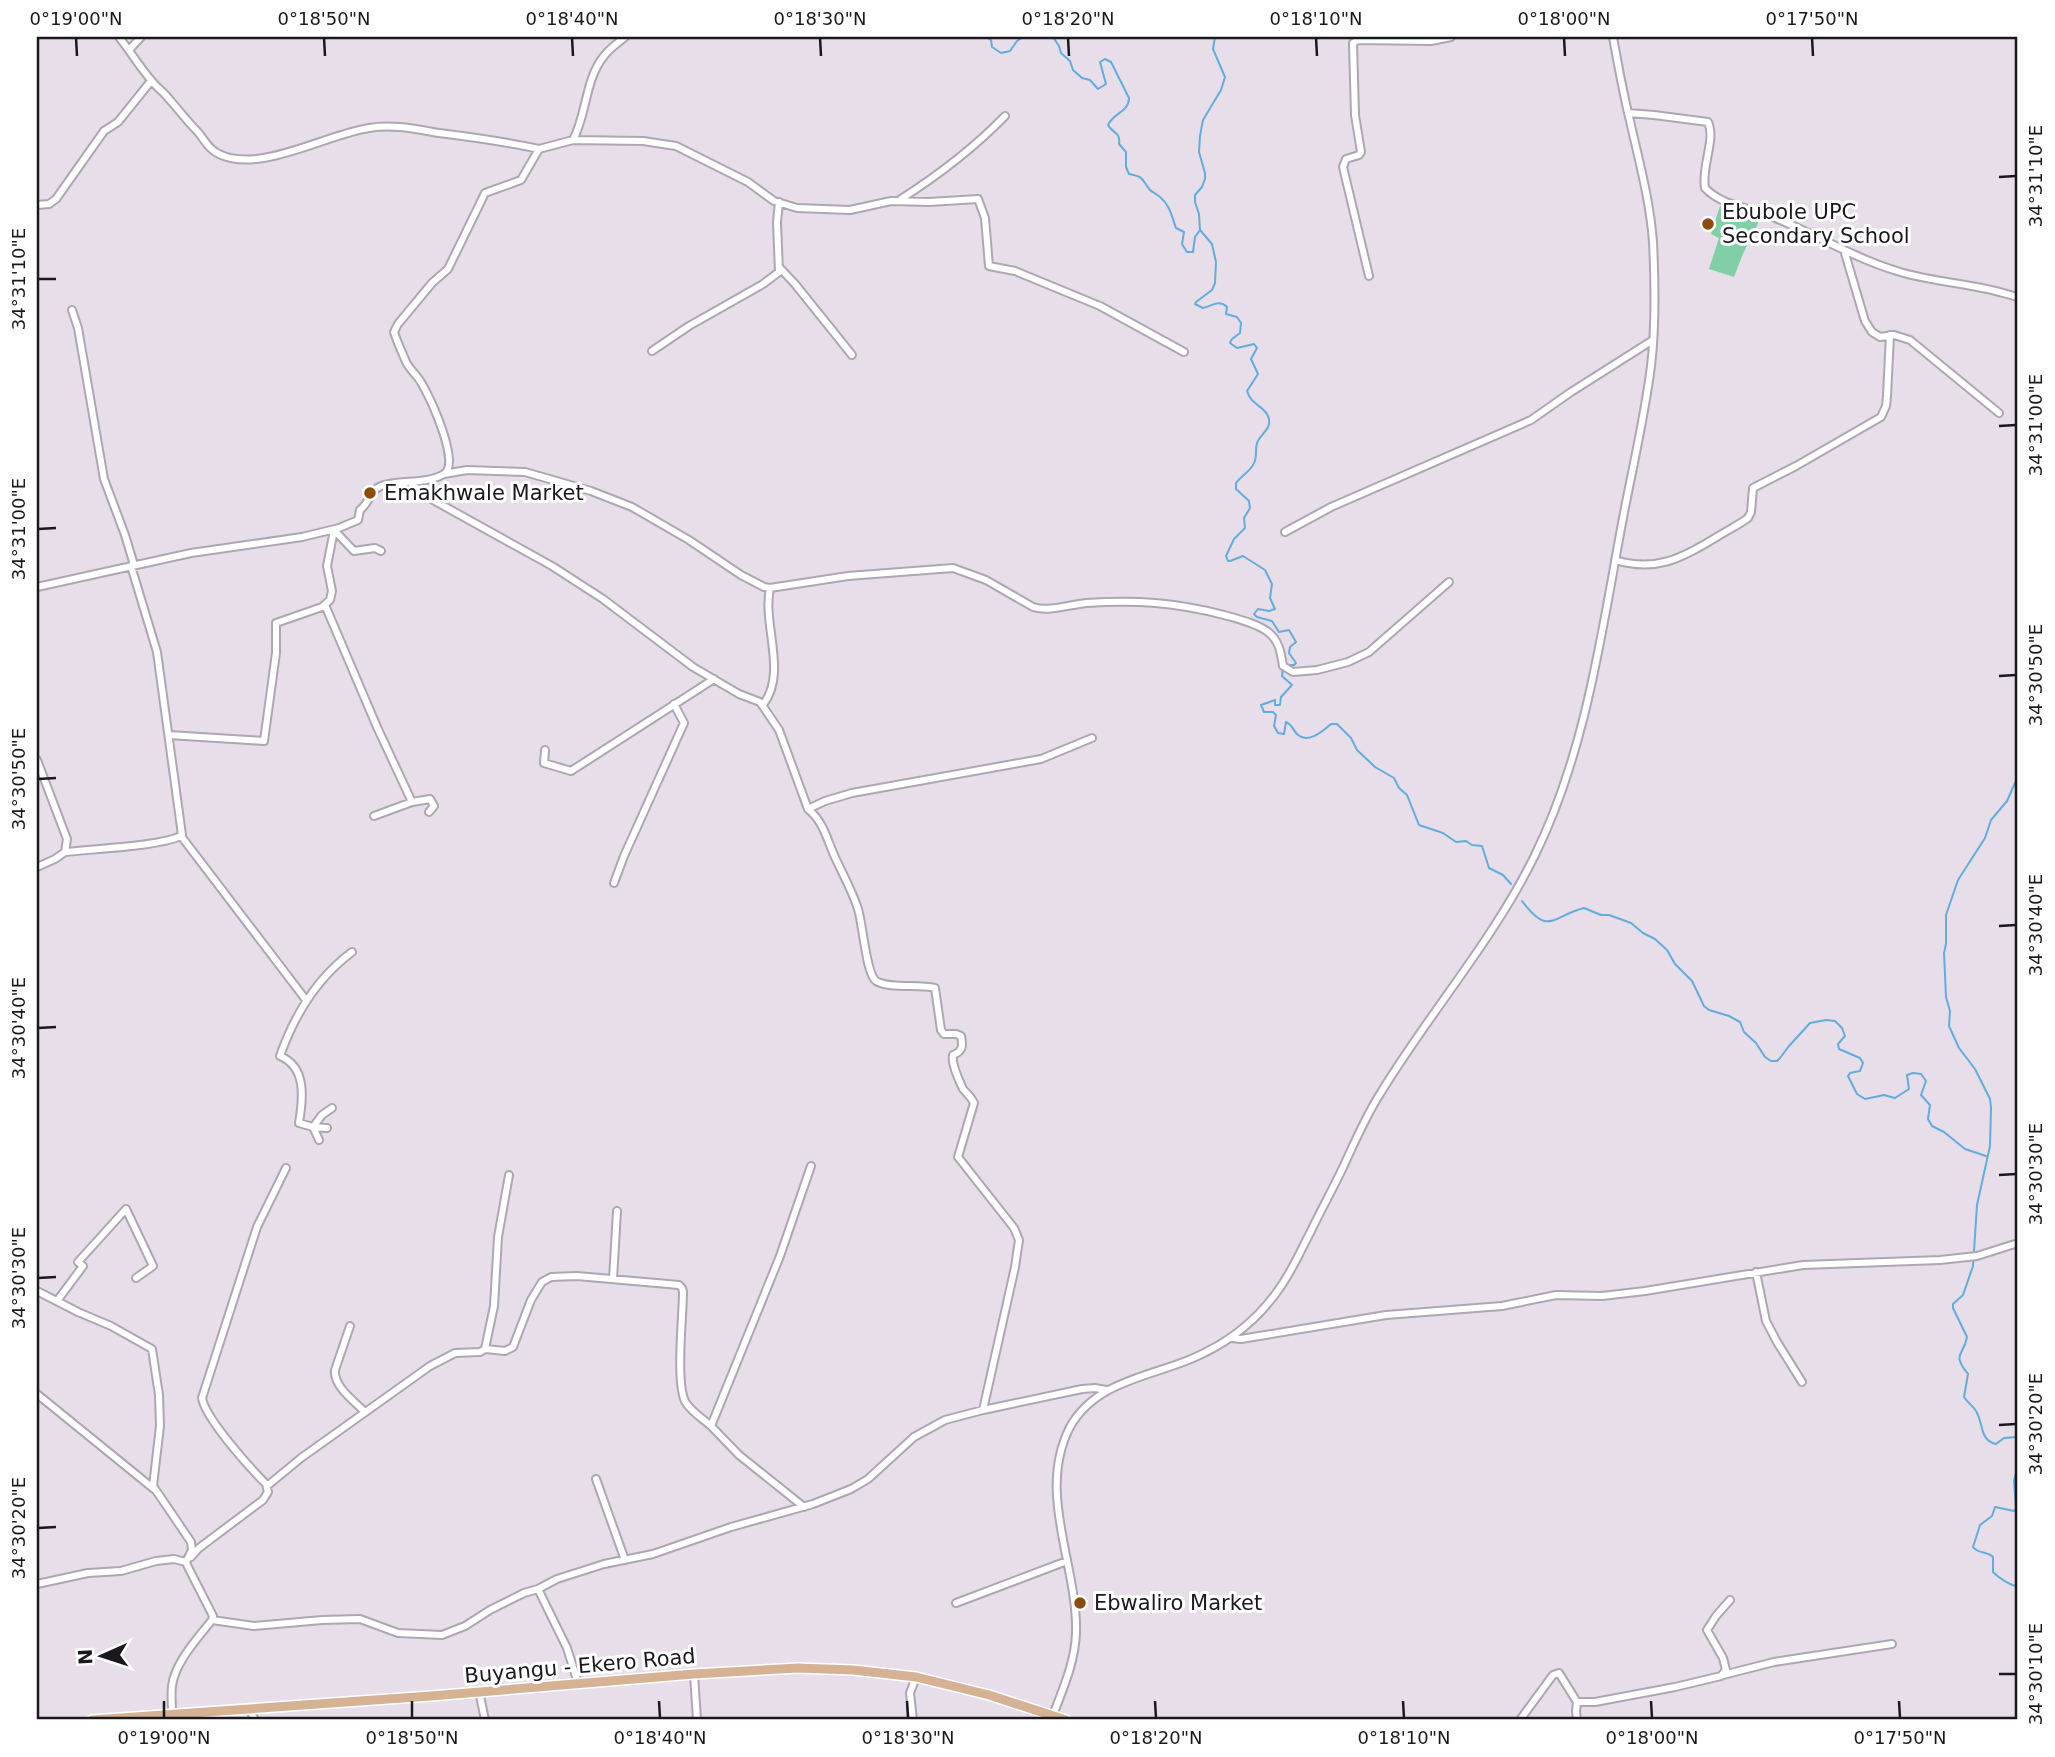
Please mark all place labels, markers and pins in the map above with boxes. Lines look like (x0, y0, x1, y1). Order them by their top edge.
place label: Ebubole UPC Secondary School (1722, 200, 1910, 248)
marker: Ebubole UPC Secondary School (1700, 216, 1716, 232)
place label: Emakhwale Market (384, 481, 584, 505)
marker: Emakhwale Market (362, 485, 378, 501)
place label: Ebwaliro Market (1094, 1591, 1262, 1615)
marker: Ebwaliro Market (1072, 1595, 1088, 1611)

